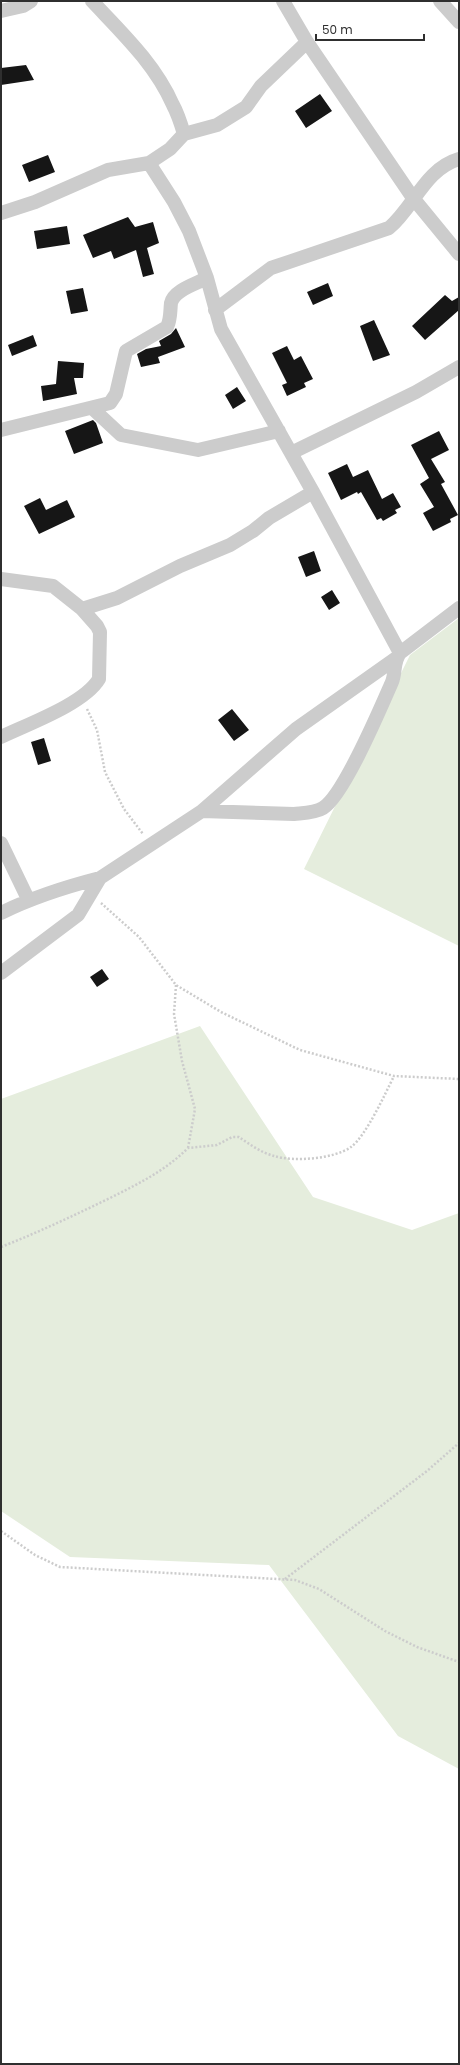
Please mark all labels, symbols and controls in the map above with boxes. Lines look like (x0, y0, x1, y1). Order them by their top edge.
scale bar (316, 16, 424, 42)
text: 50 m (322, 21, 353, 38)

